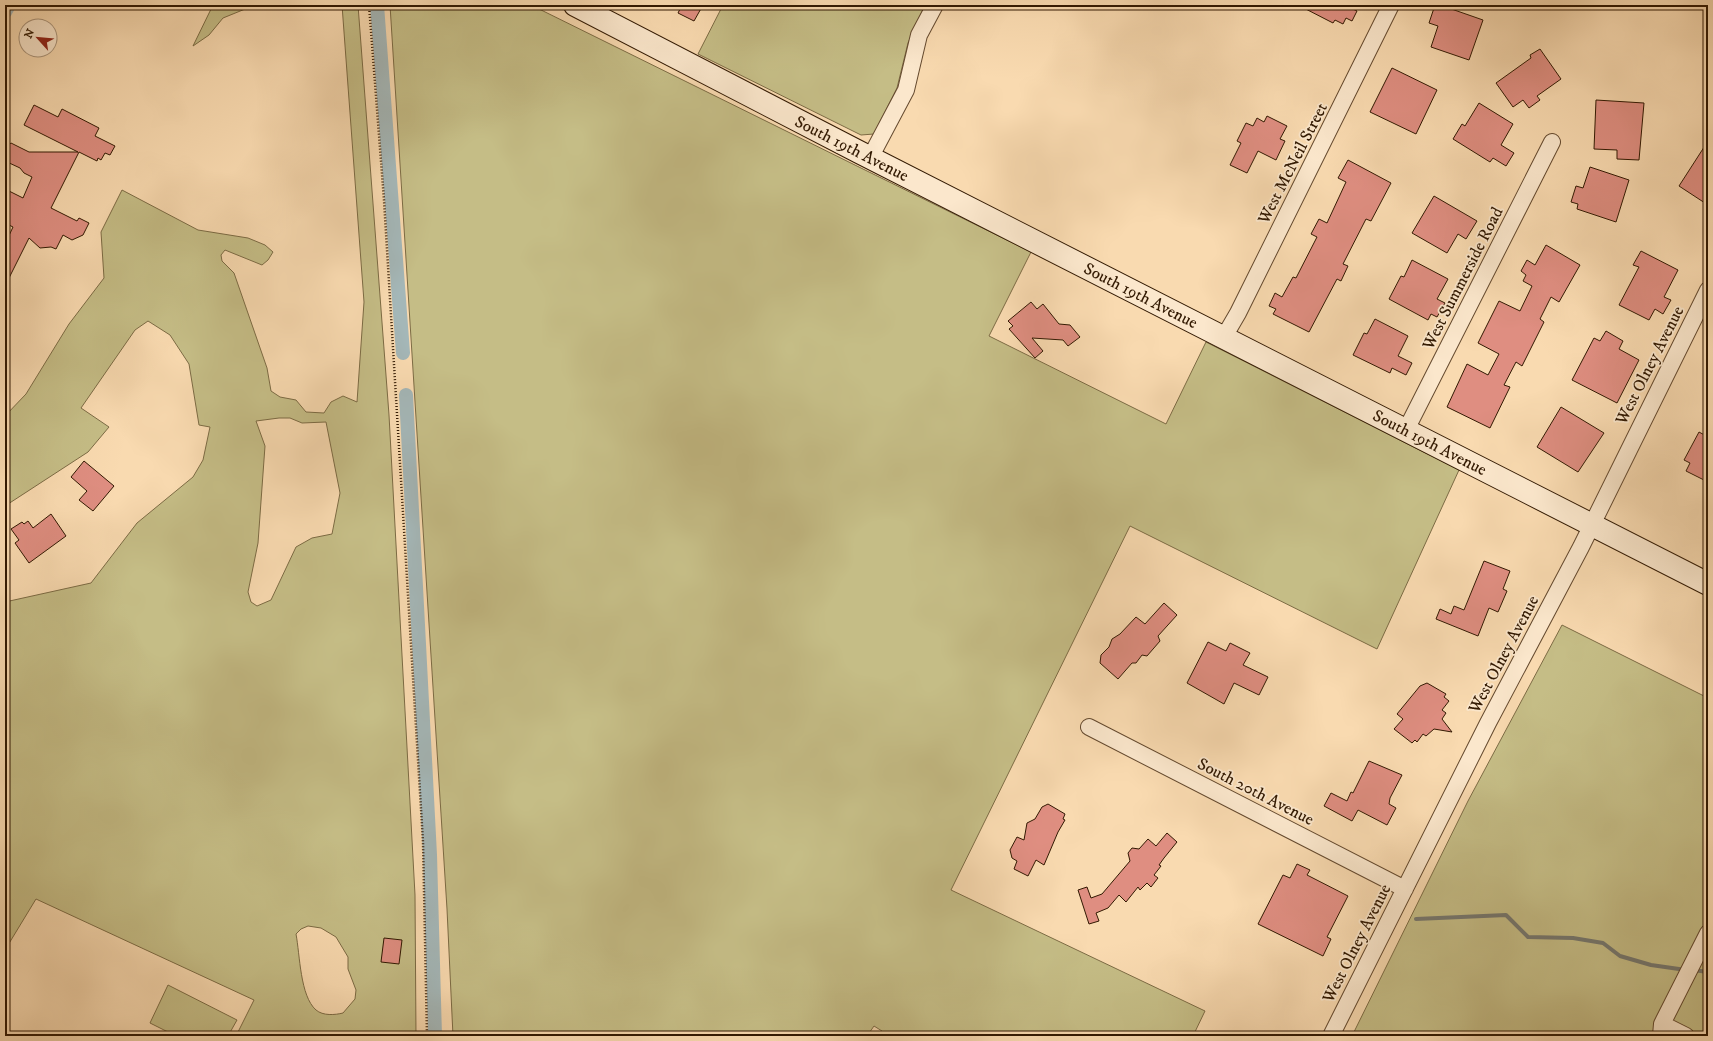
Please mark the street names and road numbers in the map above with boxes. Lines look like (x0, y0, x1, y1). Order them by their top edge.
street label: West McNeil Street (1252, 99, 1333, 229)
street label: South 19th Avenue (791, 111, 912, 187)
street label: West Summerside Road (1417, 203, 1509, 354)
street label: South 19th Avenue (1080, 258, 1201, 334)
street label: West Olney Avenue (1610, 302, 1689, 429)
street label: South 19th Avenue (1369, 405, 1490, 481)
street label: West Olney Avenue (1463, 592, 1544, 718)
street label: South 20th Avenue (1194, 753, 1318, 831)
street label: West Olney Avenue (1317, 880, 1396, 1007)

